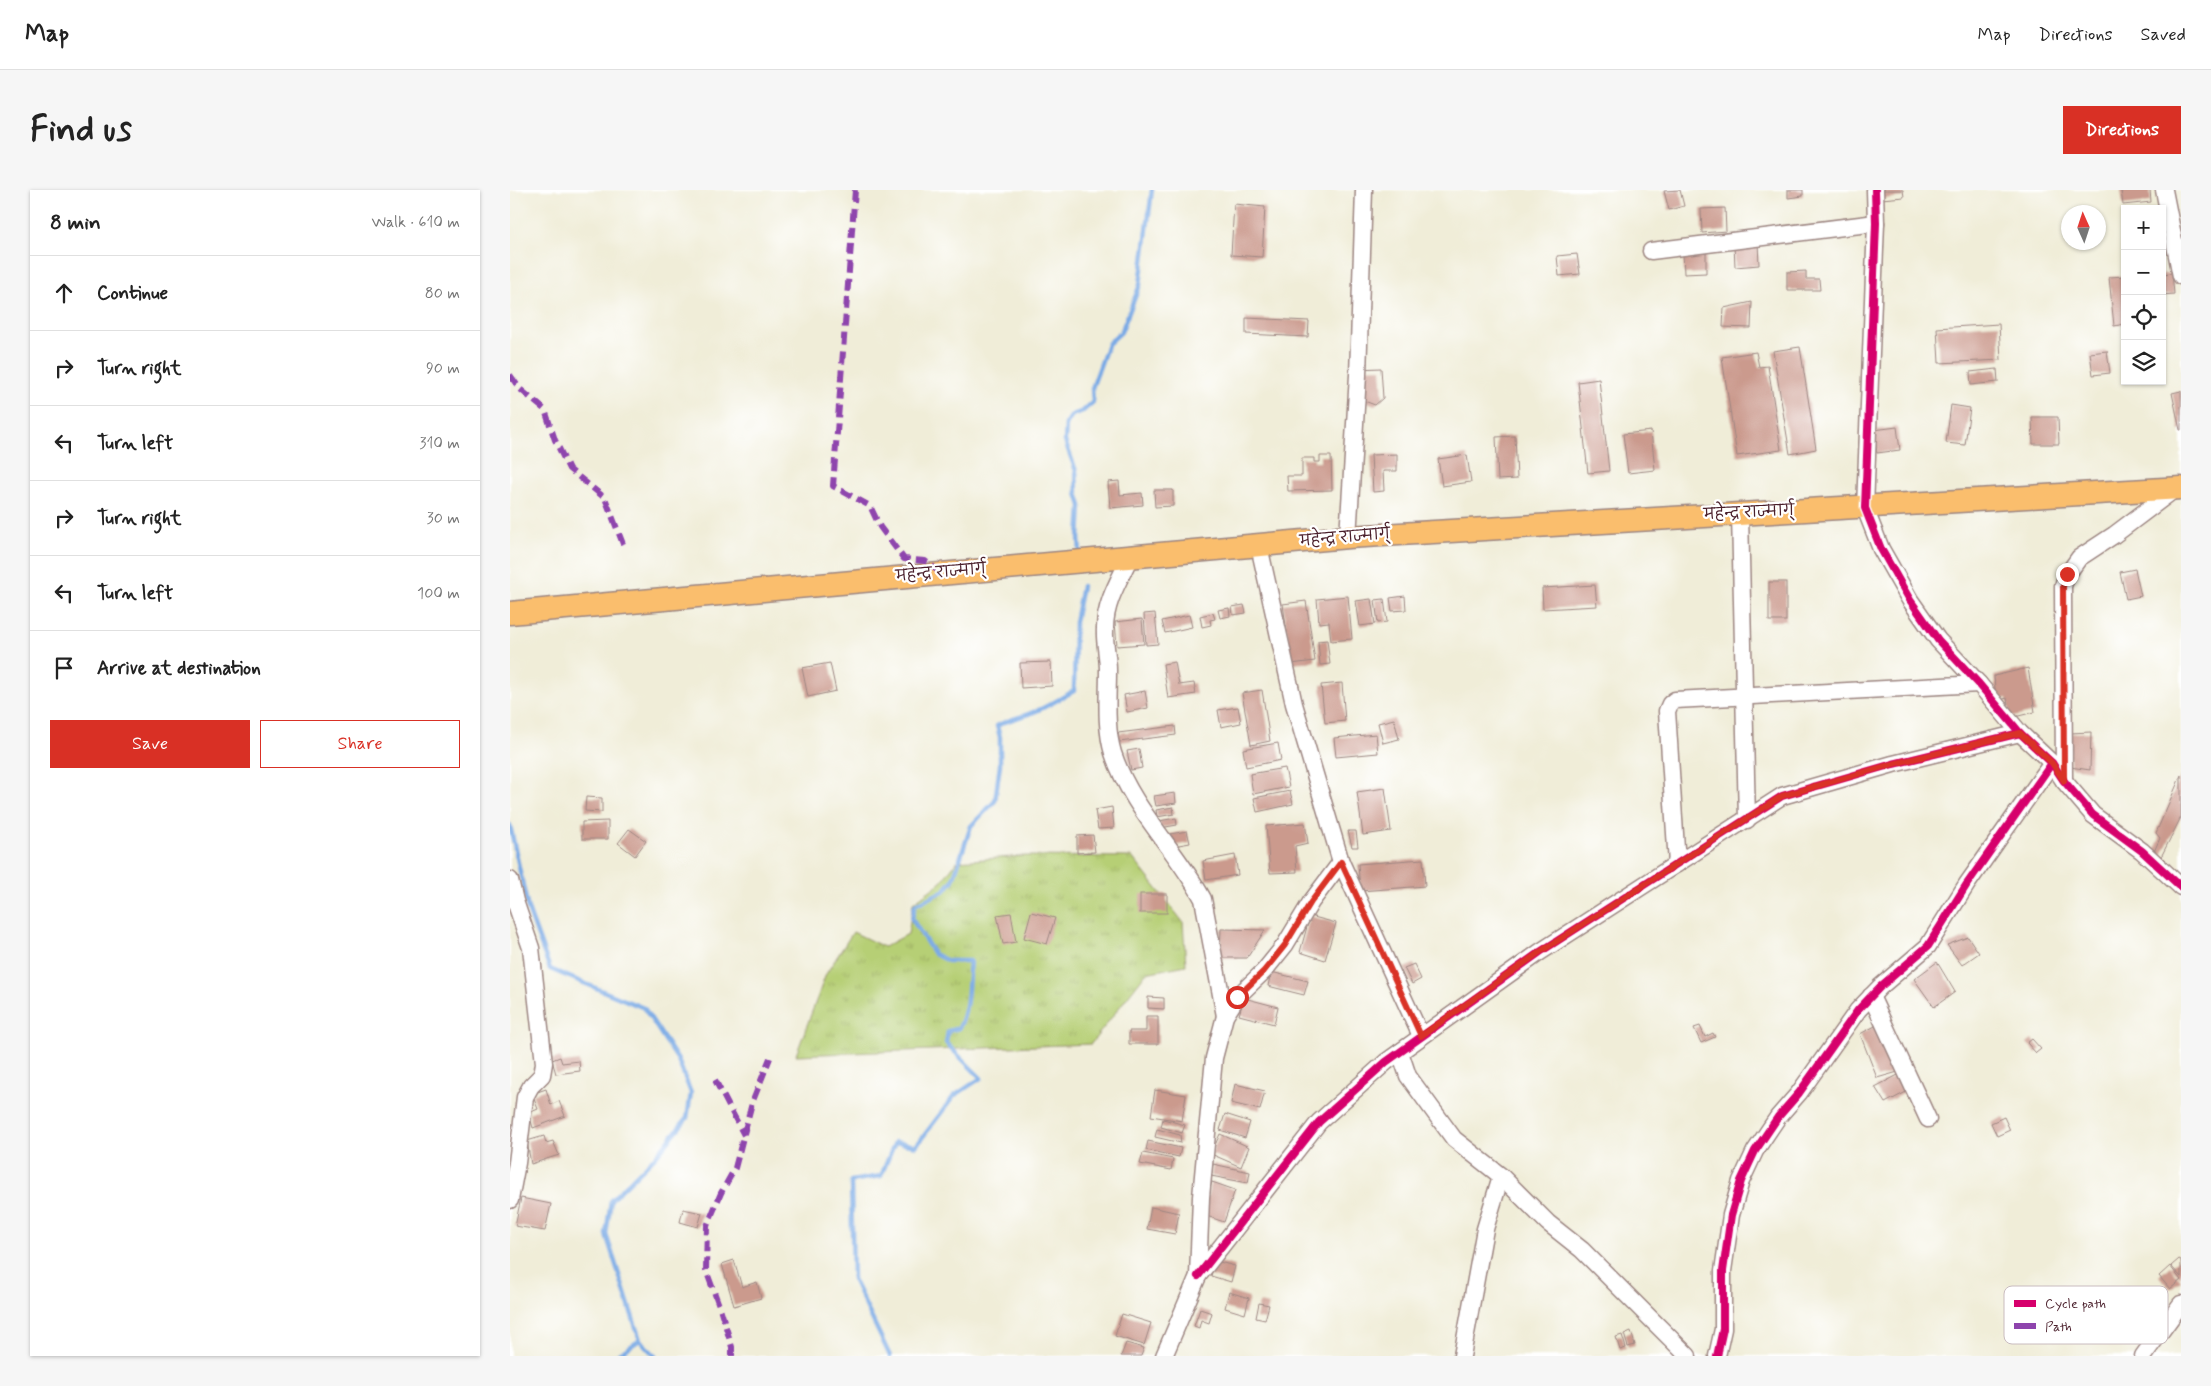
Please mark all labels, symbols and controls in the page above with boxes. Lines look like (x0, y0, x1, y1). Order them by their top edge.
text: Map (25, 19, 69, 50)
text: Map (1978, 23, 2011, 47)
text: Directions (2039, 23, 2113, 47)
text: Saved (2141, 23, 2186, 47)
button: Directions (2063, 106, 2181, 154)
text: Find us (30, 107, 132, 153)
north arrow (2061, 205, 2106, 250)
map controls (2121, 205, 2166, 385)
button: + (2121, 205, 2166, 250)
text: 8 min (50, 209, 101, 237)
text: Walk · 610 m (371, 212, 460, 233)
button: − (2121, 250, 2166, 295)
icon: ahead (50, 279, 78, 307)
text: Continue (97, 281, 168, 306)
text: 80 m (425, 283, 460, 304)
button: locate (2121, 295, 2166, 340)
button: layers (2121, 340, 2166, 385)
icon: right (50, 354, 78, 382)
text: Turn right (97, 356, 181, 381)
text: 90 m (426, 358, 460, 379)
icon: left (50, 429, 78, 457)
text: Turn left (97, 431, 173, 456)
text: 310 m (419, 433, 460, 454)
street label: महेन्द्र राज्मार्ग् (1702, 496, 1795, 525)
icon: right (50, 504, 78, 532)
text: Turn right (97, 506, 181, 531)
text: 30 m (427, 508, 460, 529)
street label: महेन्द्र राज्मार्ग् (1297, 519, 1392, 552)
street label: महेन्द्र राज्मार्ग् (893, 554, 988, 587)
route end (2056, 563, 2079, 586)
icon: left (50, 579, 78, 607)
text: Turn left (97, 581, 173, 606)
text: 100 m (417, 583, 460, 604)
icon: arrive (50, 654, 78, 682)
text: Arrive at destination (97, 656, 261, 681)
button: Save (50, 720, 250, 768)
button: Share (260, 720, 460, 768)
route start (1226, 986, 1249, 1009)
legend (2004, 1286, 2168, 1344)
text: Cycle path (2045, 1295, 2106, 1313)
text: Path (2045, 1318, 2072, 1336)

